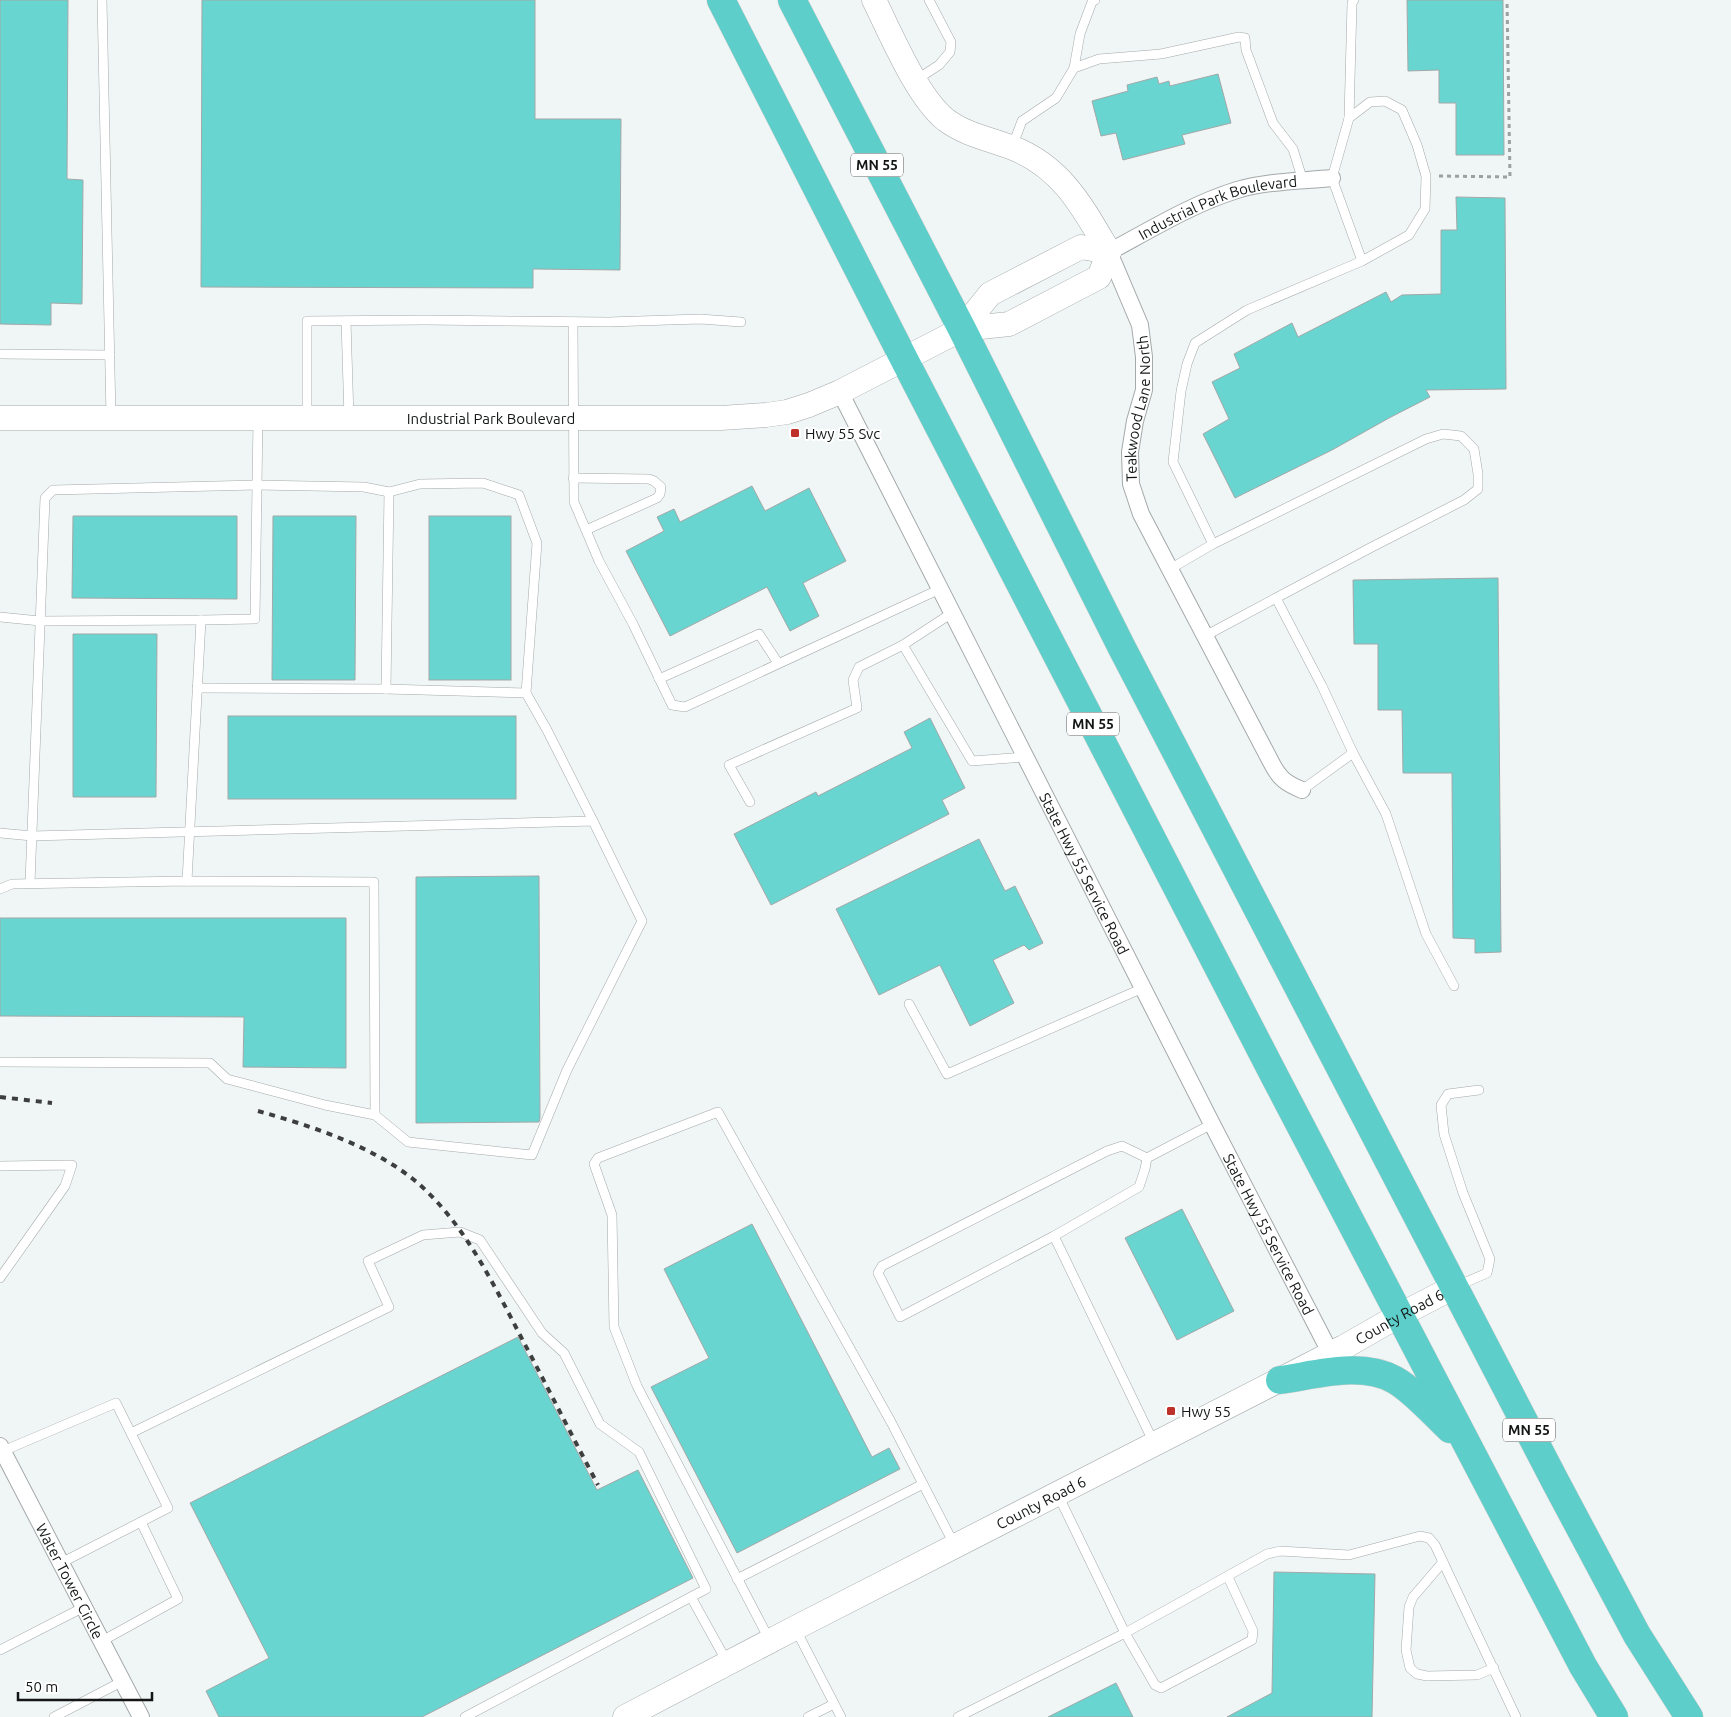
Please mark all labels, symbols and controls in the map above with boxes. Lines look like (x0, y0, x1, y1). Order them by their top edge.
road number: MN 55 (851, 154, 903, 176)
street label: Industrial Park Boulevard (1135, 172, 1298, 243)
street label: Teakwood Lane North (1121, 334, 1153, 482)
street label: Industrial Park Boulevard (407, 410, 575, 427)
place label: Hwy 55 Svc (805, 425, 880, 442)
marker: Hwy 55 Svc (789, 427, 801, 439)
road number: MN 55 (1067, 712, 1119, 736)
street label: State Hwy 55 Service Road (1037, 790, 1133, 957)
street label: State Hwy 55 Service Road (1220, 1151, 1318, 1317)
street label: County Road 6 (1352, 1285, 1447, 1347)
place label: Hwy 55 (1181, 1403, 1231, 1420)
marker: Hwy 55 (1165, 1405, 1177, 1417)
road number: MN 55 (1503, 1418, 1555, 1442)
street label: County Road 6 (993, 1472, 1088, 1532)
street label: Water Tower Circle (33, 1520, 107, 1641)
scale bar (18, 1670, 151, 1702)
text: 50 m (25, 1678, 58, 1695)

